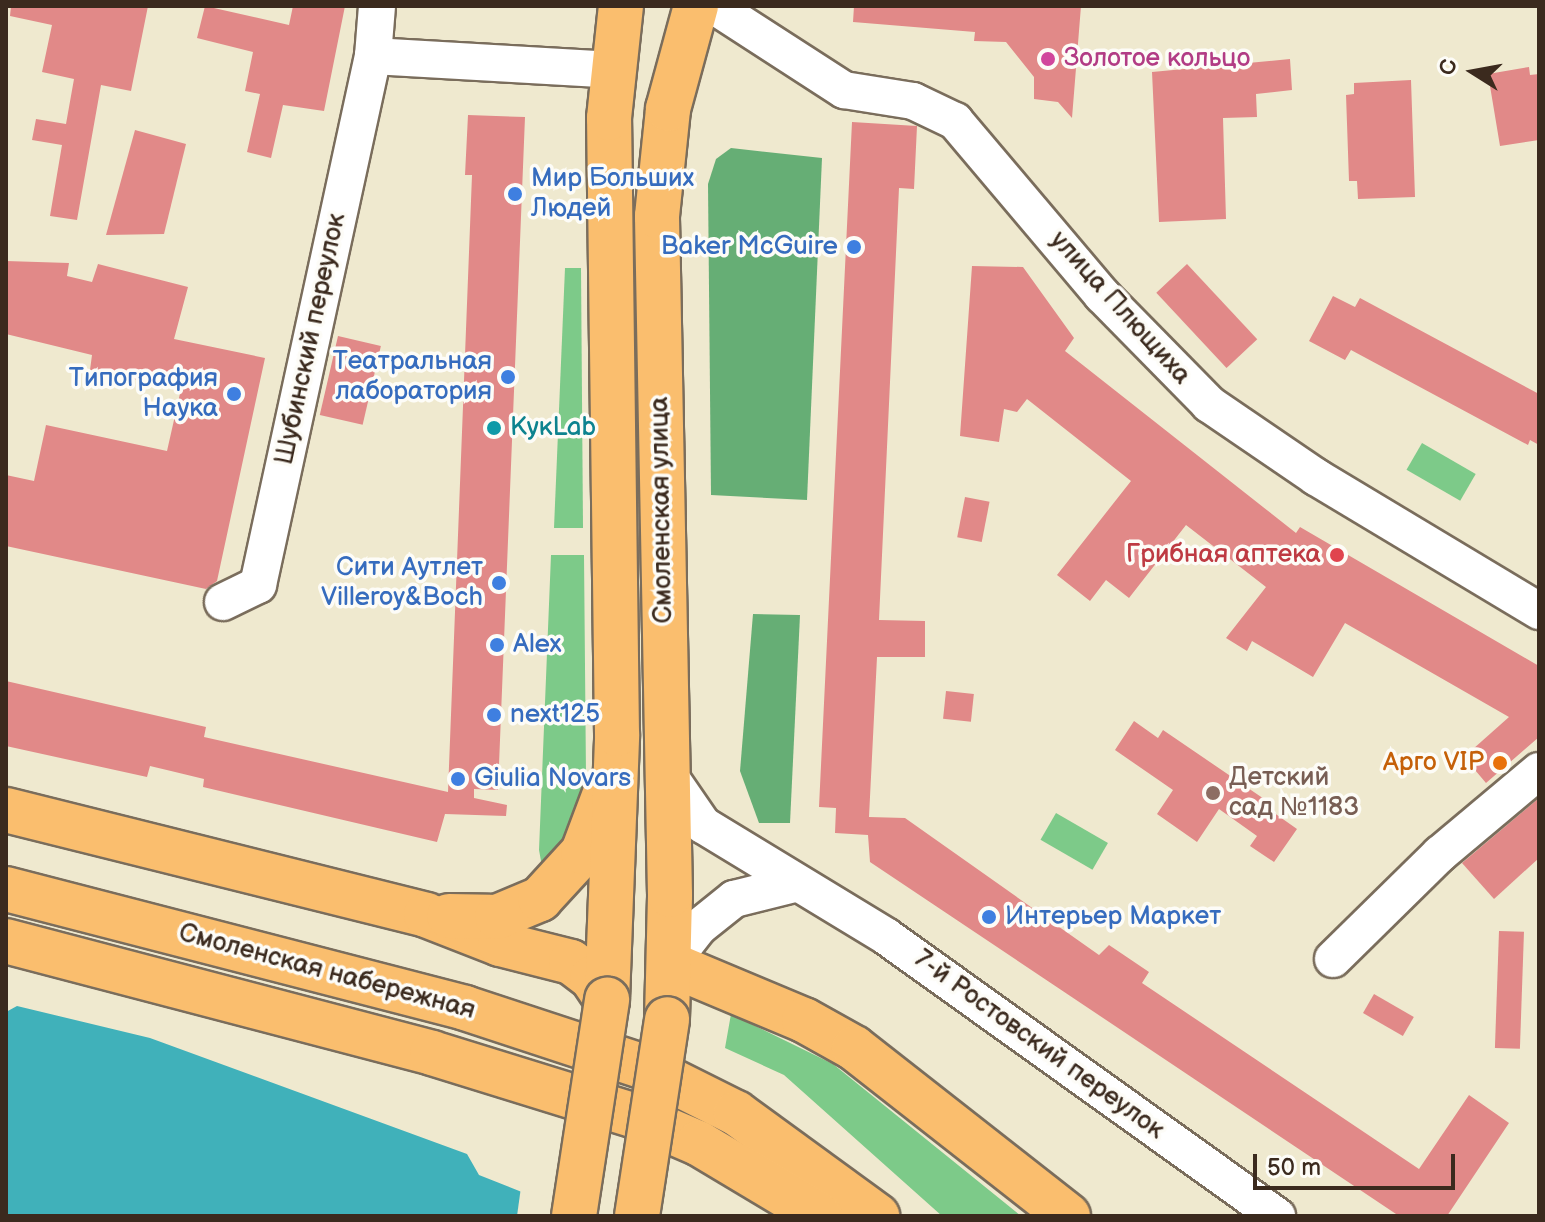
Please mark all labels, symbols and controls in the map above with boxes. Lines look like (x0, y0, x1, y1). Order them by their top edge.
north arrow (1433, 32, 1513, 112)
place label: Золотое кольцо (1064, 43, 1250, 75)
marker: Золотое кольцо (1039, 50, 1057, 68)
text: С (1434, 57, 1464, 77)
place label: Мир Больших Людей (531, 163, 694, 224)
marker: Мир Больших Людей (506, 185, 524, 203)
street label: Шубинский переулок (269, 210, 353, 468)
street label: улица Плющиха (1043, 225, 1197, 391)
place label: Baker McGuire (661, 231, 838, 263)
marker: Baker McGuire (845, 238, 863, 256)
place label: Театральная лаборатория (333, 346, 492, 408)
place label: Типография Наука (69, 363, 218, 424)
marker: Театральная лаборатория (499, 368, 517, 386)
marker: Типография Наука (225, 385, 243, 403)
street label: Смоленская улица (644, 396, 680, 624)
place label: КукLab (510, 412, 596, 444)
marker: КукLab (485, 419, 503, 437)
place label: Грибная аптека (1126, 539, 1321, 571)
marker: Грибная аптека (1328, 546, 1346, 564)
place label: Сити Аутлет Villeroy&Boch (321, 552, 483, 614)
marker: Сити Аутлет Villeroy&Boch (490, 574, 508, 592)
place label: Alex (513, 629, 562, 661)
marker: Alex (488, 636, 506, 654)
place label: next125 (510, 699, 600, 731)
marker: next125 (485, 706, 503, 724)
place label: Арго VIP (1383, 747, 1484, 779)
marker: Арго VIP (1491, 754, 1509, 772)
place label: Детский сад №1183 (1229, 762, 1359, 824)
place label: Giulia Novars (474, 763, 631, 795)
marker: Giulia Novars (449, 770, 467, 788)
marker: Детский сад №1183 (1204, 784, 1222, 802)
place label: Интерьер Маркет (1005, 901, 1221, 933)
marker: Интерьер Маркет (980, 908, 998, 926)
street label: Смоленская набережная (175, 917, 479, 1027)
street label: 7-й Ростовский переулок (908, 944, 1170, 1146)
scale bar (1257, 1138, 1459, 1188)
text: 50 m (1267, 1153, 1321, 1182)

